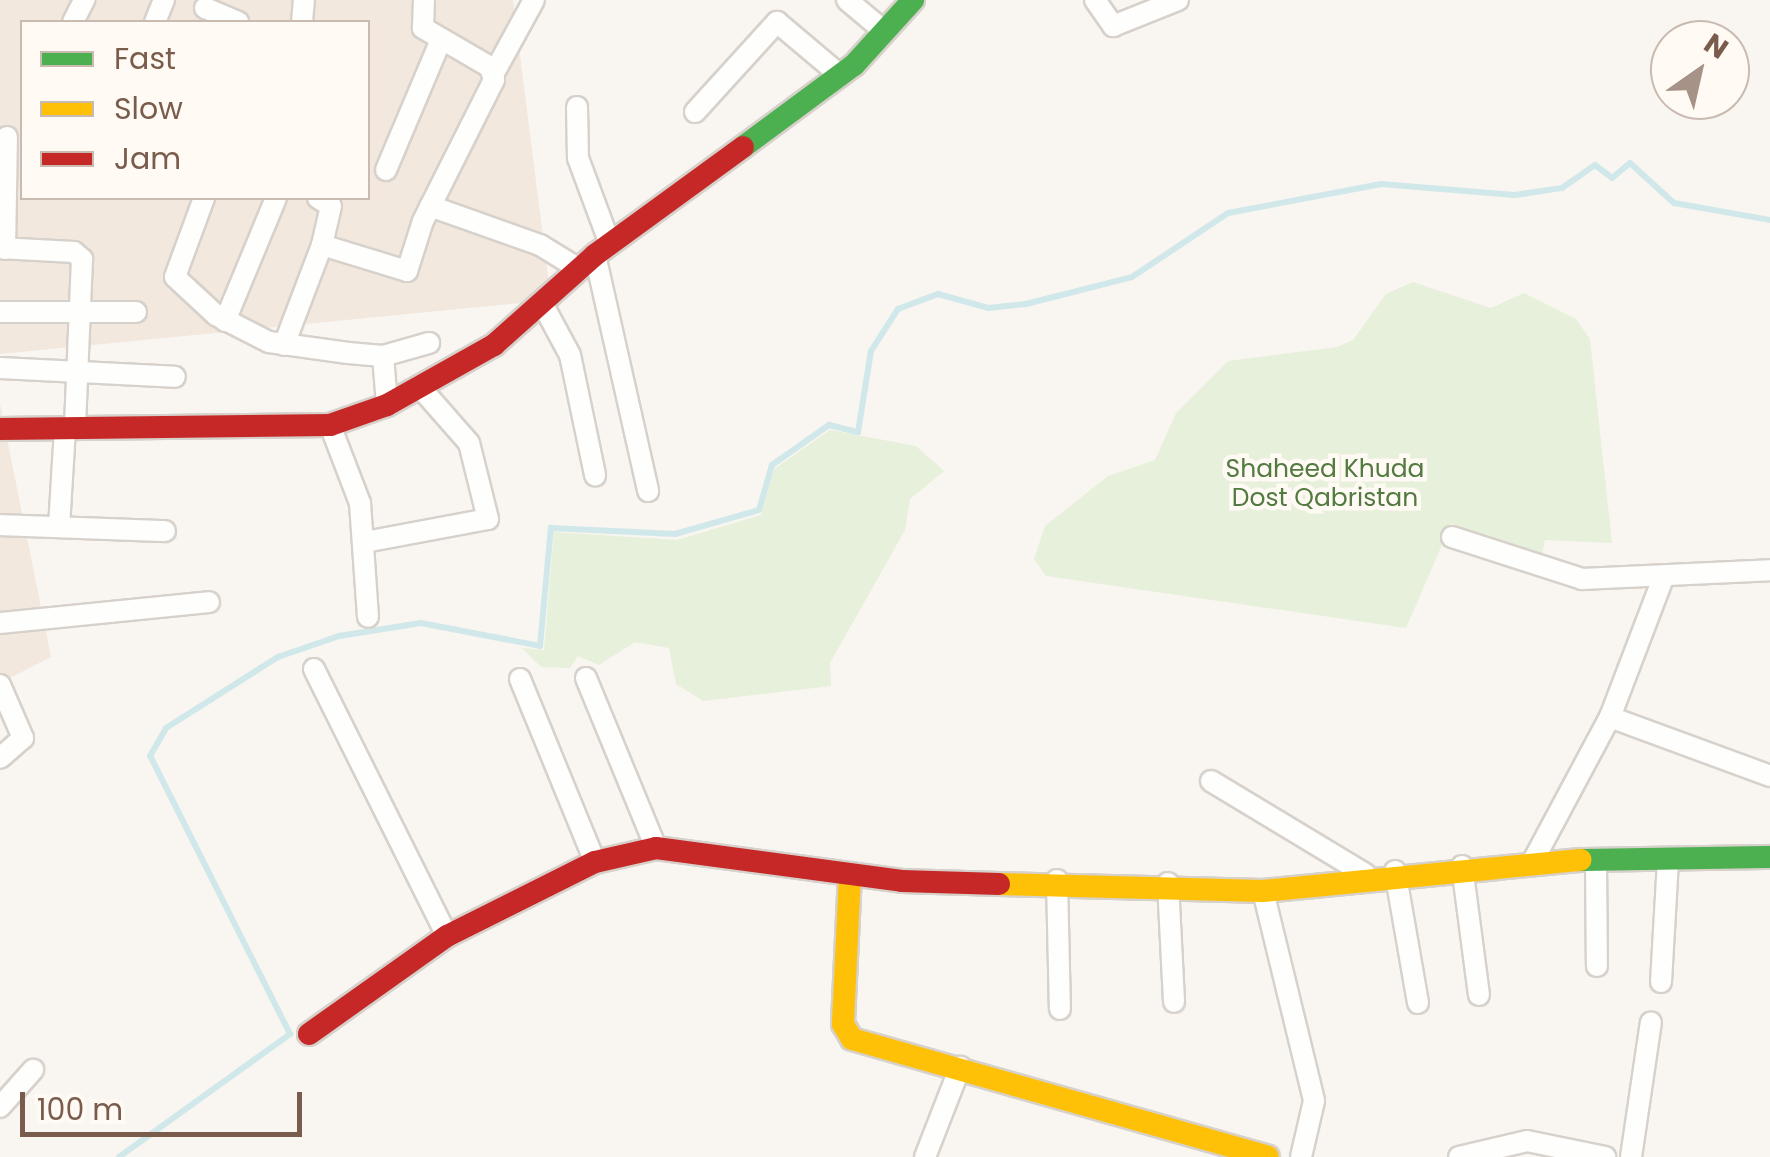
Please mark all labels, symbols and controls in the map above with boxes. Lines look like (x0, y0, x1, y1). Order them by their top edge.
legend (20, 20, 370, 200)
north arrow (1650, 20, 1750, 120)
text: N (1696, 24, 1736, 68)
text: Fast (114, 37, 176, 80)
text: Slow (114, 87, 183, 130)
text: Jam (114, 137, 181, 180)
park label: Shaheed Khuda Dost Qabristan (1226, 455, 1424, 514)
scale bar (25, 1072, 308, 1134)
text: 100 m (37, 1088, 123, 1131)

